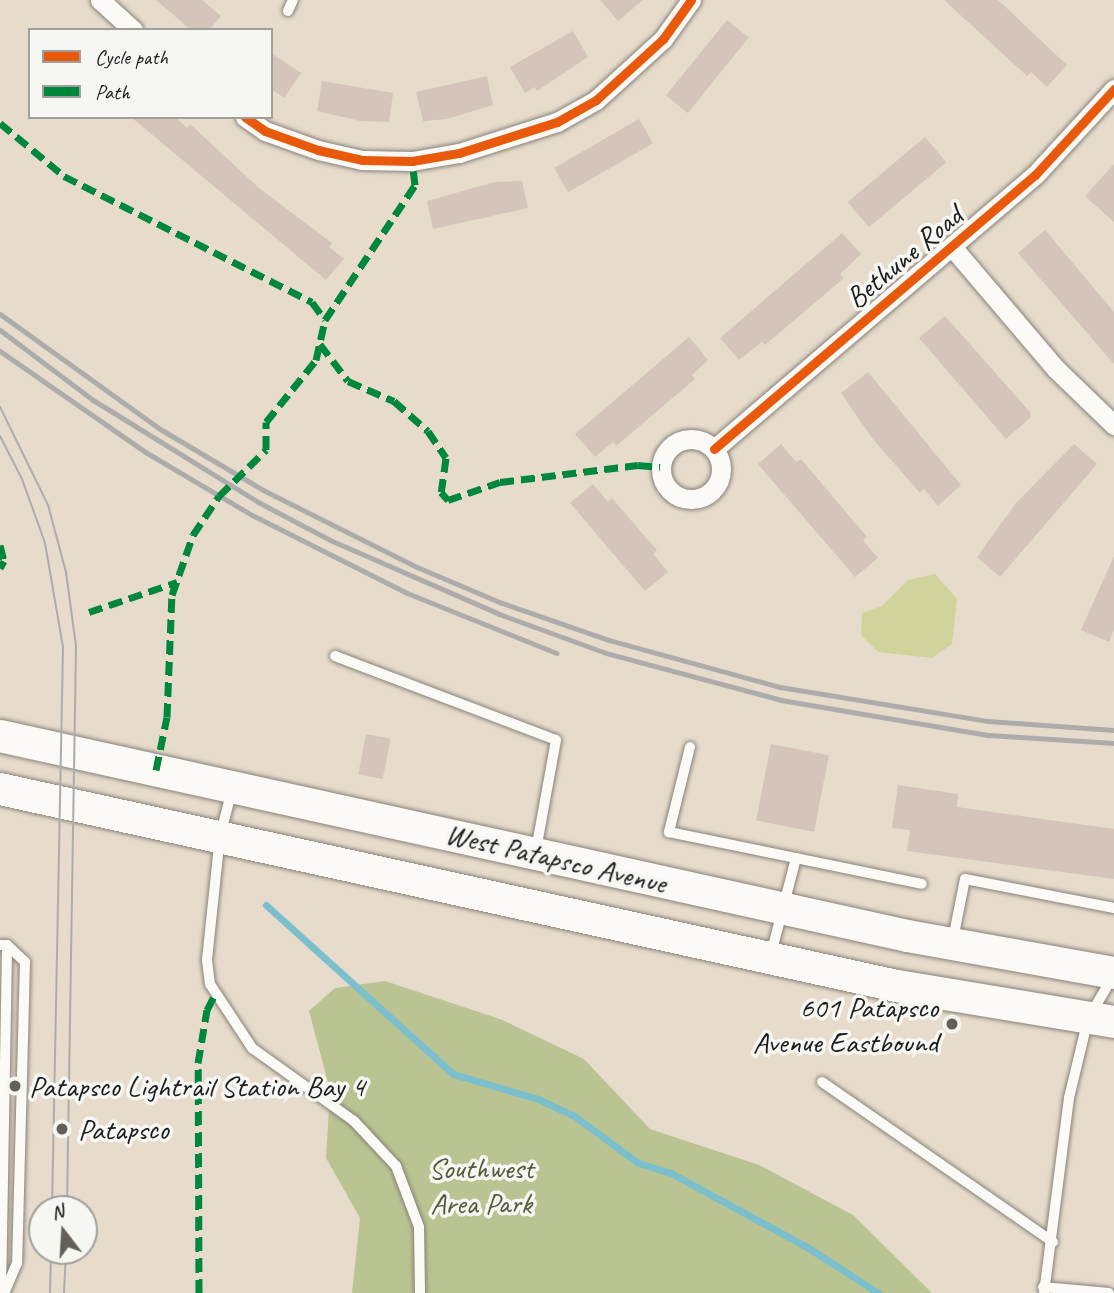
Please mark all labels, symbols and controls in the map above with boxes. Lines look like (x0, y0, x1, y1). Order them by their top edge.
legend (28, 28, 273, 119)
text: Cycle path (95, 44, 168, 70)
text: Path (95, 79, 130, 105)
street label: Bethune Road (839, 198, 969, 316)
street label: West Patapsco Avenue (442, 815, 670, 901)
place label: 601 Patapsco Avenue Eastbound (753, 989, 938, 1060)
marker: 601 Patapsco Avenue Eastbound (944, 1016, 960, 1032)
place label: Patapsco Lightrail Station Bay 4 (29, 1068, 365, 1104)
marker: Patapsco Lightrail Station Bay 4 (7, 1078, 23, 1094)
place label: Patapsco (78, 1111, 169, 1147)
marker: Patapsco (52, 1119, 72, 1139)
park label: Southwest Area Park (429, 1150, 533, 1220)
north arrow (28, 1195, 98, 1265)
text: N (48, 1199, 67, 1225)

